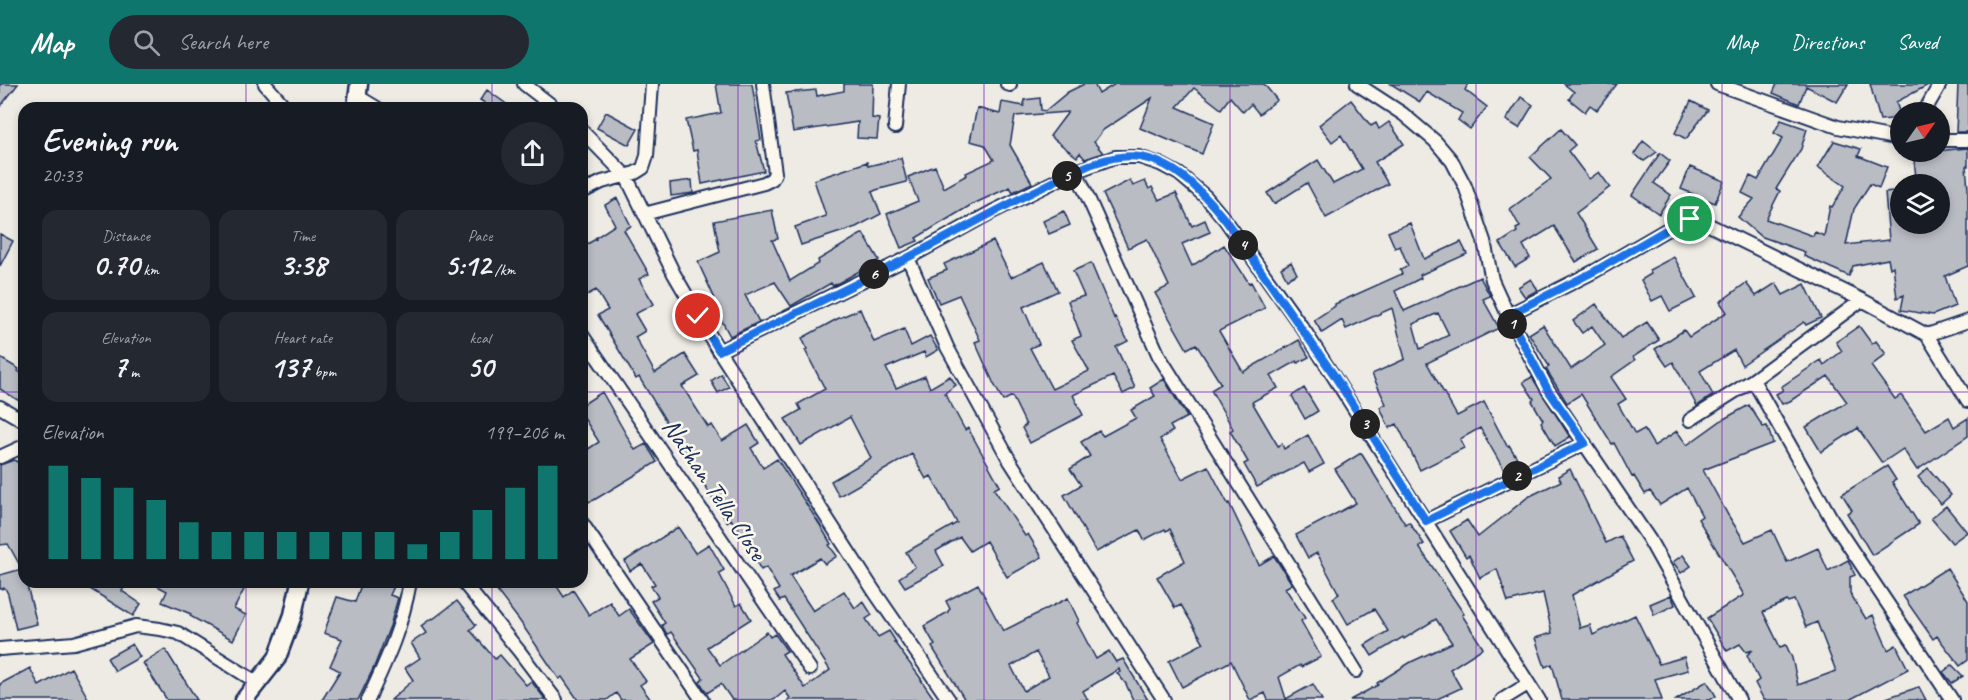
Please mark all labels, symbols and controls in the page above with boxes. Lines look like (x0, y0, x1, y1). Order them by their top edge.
search box (109, 15, 529, 69)
text: Map (30, 25, 73, 60)
icon: search (130, 26, 163, 59)
text: Search here (178, 28, 268, 56)
text: Map (1726, 29, 1758, 55)
text: Directions (1791, 29, 1864, 55)
text: Saved (1897, 29, 1938, 55)
north arrow (1890, 102, 1950, 162)
map controls (1890, 102, 1950, 234)
text: Evening run (42, 119, 177, 161)
button: share (501, 122, 564, 185)
pin: 5 (1052, 161, 1082, 191)
text: 20:33 (42, 163, 82, 188)
text: 5 (1064, 166, 1070, 186)
button: layers (1890, 174, 1950, 234)
pin (1664, 193, 1715, 244)
icon: arrive (1673, 202, 1706, 235)
text: Distance (102, 226, 150, 246)
text: Time (291, 226, 315, 246)
text: Pace (468, 226, 492, 246)
pin: 4 (1228, 230, 1258, 260)
text: 4 (1239, 235, 1247, 255)
text: 0.70 (93, 246, 139, 284)
text: 3:38 (280, 246, 326, 284)
text: 5:12 (445, 246, 491, 284)
pin: 6 (859, 259, 889, 289)
text: km (139, 260, 159, 280)
text: /km (491, 260, 515, 280)
text: 6 (870, 264, 878, 284)
pin (672, 290, 723, 341)
icon: check (681, 299, 714, 332)
pin: 1 (1497, 309, 1527, 339)
text: 1 (1508, 314, 1516, 334)
text: Elevation (101, 328, 151, 348)
text: Heart rate (274, 328, 332, 348)
text: kcal (469, 328, 491, 348)
text: 7 (113, 348, 126, 386)
text: 137 (270, 348, 310, 386)
text: 50 (467, 348, 493, 386)
text: m (126, 362, 139, 382)
text: bpm (310, 362, 336, 382)
pin: 3 (1350, 409, 1380, 439)
street label: Nathan Tella Close (655, 412, 775, 568)
text: 3 (1361, 414, 1369, 434)
text: Elevation (42, 420, 104, 445)
text: 199–206 m (485, 420, 564, 445)
pin: 2 (1502, 461, 1532, 491)
text: 2 (1513, 466, 1521, 486)

